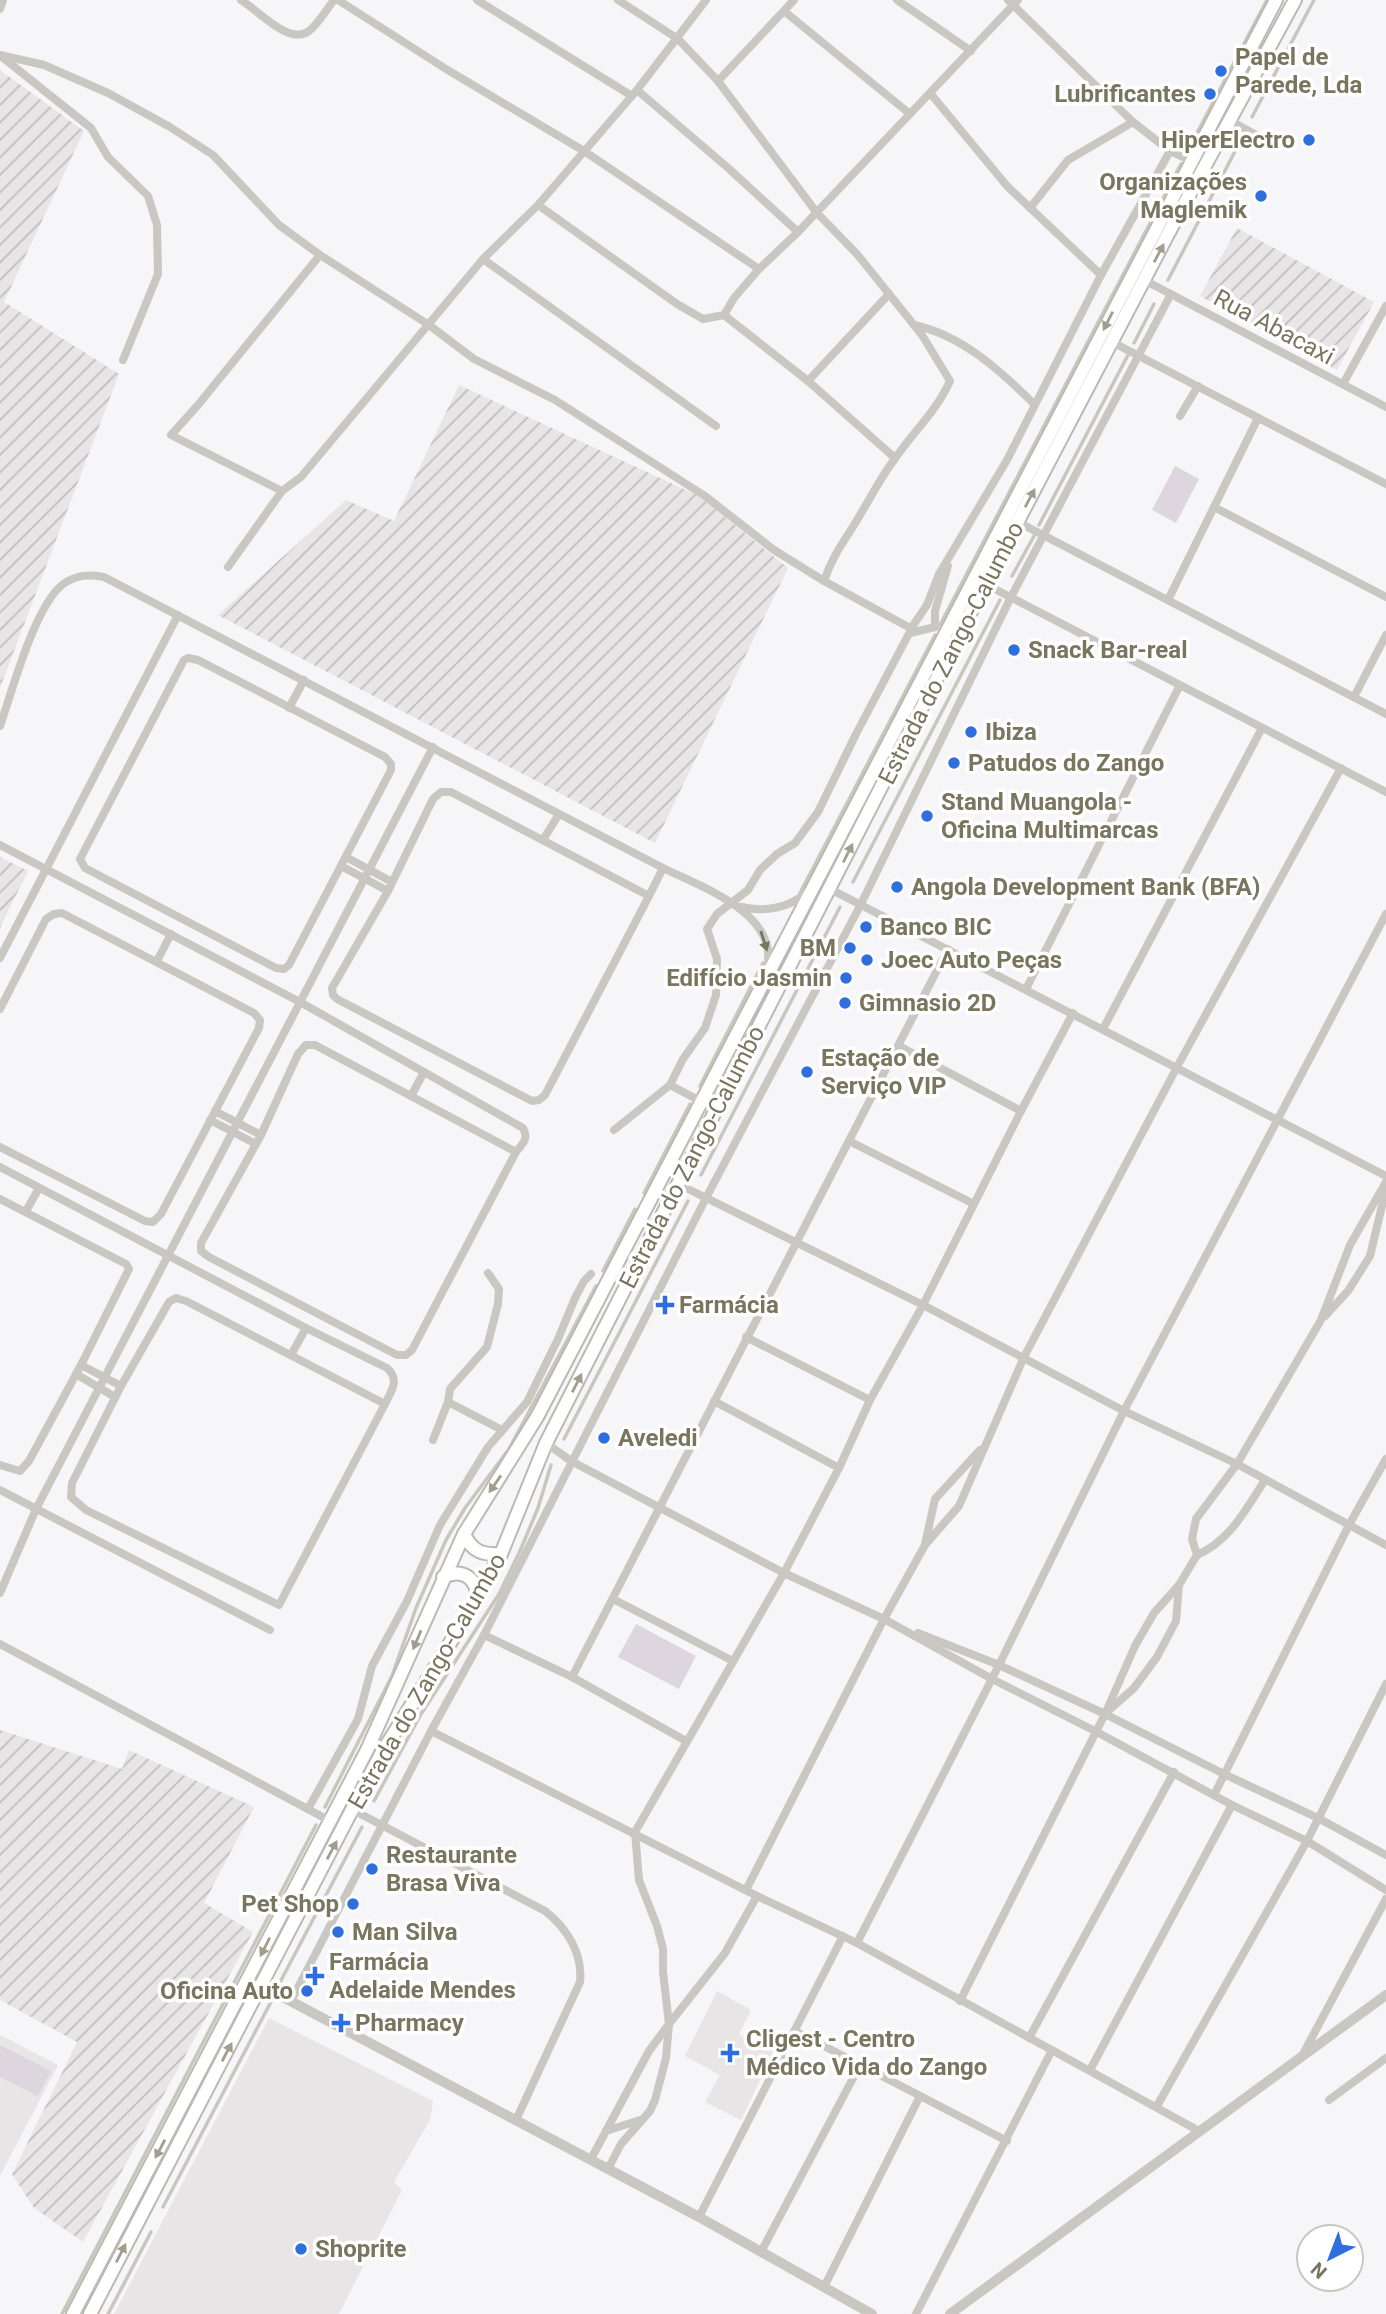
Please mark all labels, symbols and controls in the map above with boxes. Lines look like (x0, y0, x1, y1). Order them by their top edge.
place label: Papel de Parede, Lda (1235, 43, 1363, 99)
marker: Papel de Parede, Lda (1213, 63, 1229, 79)
place label: Lubrificantes (1054, 80, 1196, 108)
marker: Lubrificantes (1202, 86, 1218, 102)
place label: HiperElectro (1161, 126, 1295, 154)
marker: HiperElectro (1301, 132, 1317, 148)
place label: Organizações Maglemik (1099, 168, 1248, 224)
marker: Organizações Maglemik (1253, 188, 1269, 204)
one-way arrow (1153, 243, 1164, 263)
street label: Rua Abacaxi (1209, 284, 1339, 370)
one-way arrow (1103, 311, 1114, 331)
one-way arrow (1025, 488, 1036, 508)
street label: Estrada do Zango-Calumbo (873, 517, 1029, 789)
place label: Snack Bar-real (1028, 636, 1188, 664)
marker: Snack Bar-real (1006, 642, 1022, 658)
place label: Ibiza (985, 718, 1037, 746)
marker: Ibiza (963, 724, 979, 740)
place label: Patudos do Zango (968, 749, 1164, 777)
marker: Patudos do Zango (946, 755, 962, 771)
place label: Stand Muangola - Oficina Multimarcas (941, 788, 1158, 844)
marker: Stand Muangola - Oficina Multimarcas (919, 808, 935, 824)
one-way arrow (843, 843, 854, 863)
place label: Angola Development Bank (BFA) (911, 873, 1260, 901)
marker: Angola Development Bank (BFA) (889, 879, 905, 895)
place label: Banco BIC (880, 913, 992, 941)
marker: Banco BIC (858, 919, 874, 935)
one-way arrow (759, 931, 769, 952)
place label: BM (800, 934, 836, 962)
marker: BM (842, 940, 858, 956)
place label: Joec Auto Peças (881, 946, 1062, 974)
marker: Joec Auto Peças (859, 952, 875, 968)
place label: Edifício Jasmin (666, 964, 832, 992)
marker: Edifício Jasmin (838, 970, 854, 986)
place label: Gimnasio 2D (859, 989, 996, 1017)
marker: Gimnasio 2D (837, 995, 853, 1011)
street label: Estrada do Zango-Calumbo (614, 1021, 770, 1293)
place label: Estação de Serviço VIP (821, 1044, 946, 1100)
marker: Estação de Serviço VIP (799, 1064, 815, 1080)
place label: Farmácia (679, 1291, 779, 1319)
marker: Farmácia (657, 1297, 673, 1313)
one-way arrow (571, 1373, 582, 1393)
place label: Aveledi (618, 1424, 698, 1452)
marker: Aveledi (596, 1430, 612, 1446)
one-way arrow (488, 1475, 502, 1493)
street label: Estrada do Zango-Calumbo (342, 1548, 512, 1814)
one-way arrow (412, 1630, 423, 1651)
one-way arrow (327, 1840, 338, 1860)
place label: Restaurante Brasa Viva (386, 1841, 517, 1897)
marker: Restaurante Brasa Viva (364, 1861, 380, 1877)
place label: Pet Shop (241, 1890, 339, 1918)
marker: Pet Shop (345, 1896, 361, 1912)
place label: Man Silva (352, 1918, 458, 1946)
marker: Man Silva (330, 1924, 346, 1940)
one-way arrow (259, 1937, 271, 1957)
place label: Farmácia Adelaide Mendes (329, 1948, 516, 2004)
marker: Farmácia Adelaide Mendes (307, 1968, 323, 1984)
place label: Oficina Auto (160, 1977, 293, 2005)
marker: Oficina Auto (299, 1983, 315, 1999)
place label: Pharmacy (355, 2009, 465, 2037)
marker: Pharmacy (333, 2015, 349, 2031)
place label: Cligest - Centro Médico Vida do Zango (746, 2025, 987, 2081)
one-way arrow (221, 2042, 233, 2062)
marker: Cligest - Centro Médico Vida do Zango (720, 2043, 740, 2063)
one-way arrow (155, 2139, 166, 2159)
north arrow (1295, 2223, 1365, 2293)
place label: Shoprite (315, 2235, 407, 2263)
marker: Shoprite (293, 2241, 309, 2257)
one-way arrow (115, 2243, 127, 2263)
text: N (1306, 2257, 1332, 2283)

